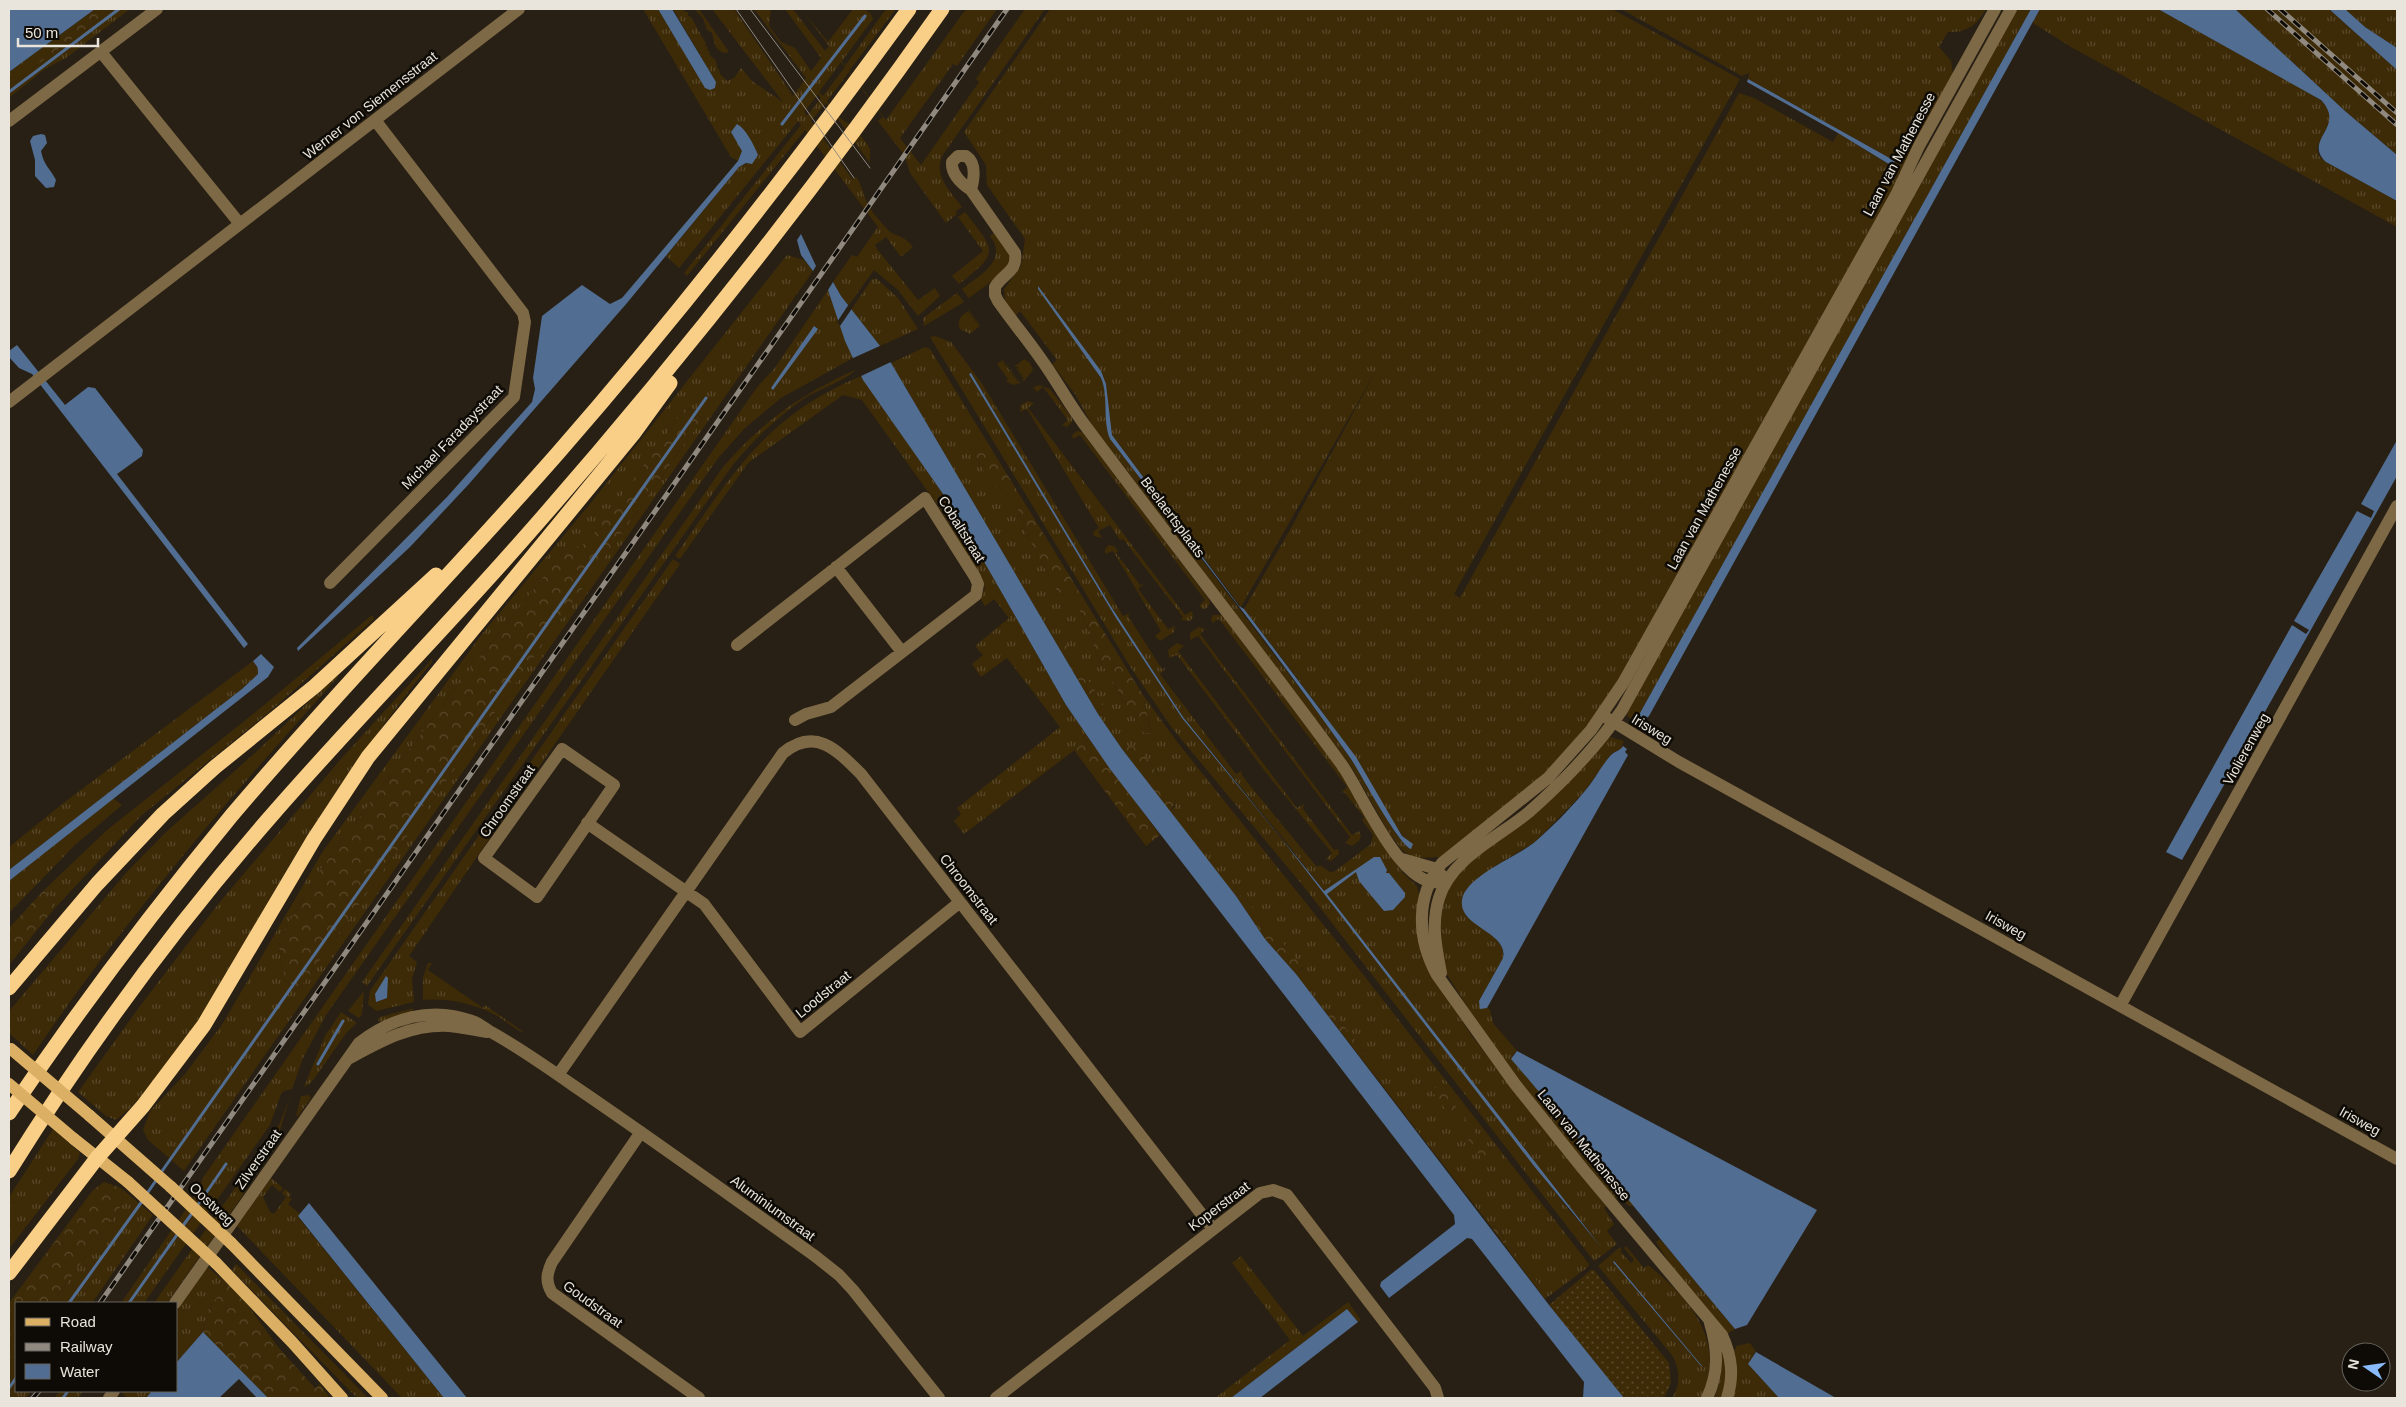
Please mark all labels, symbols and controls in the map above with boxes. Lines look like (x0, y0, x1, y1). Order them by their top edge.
scale bar (18, 15, 98, 47)
text: 50 m (25, 24, 58, 41)
street label: Werner von Siemensstraat (300, 48, 440, 162)
street label: Laan van Mathenesse (1860, 89, 1939, 219)
street label: Michael Faradaystraat (398, 382, 506, 492)
street label: Laan van Mathenesse (1664, 444, 1744, 572)
street label: Beelaertsplaats (1138, 474, 1208, 560)
street label: Cobaltstraat (935, 493, 989, 565)
street label: Violierenweg (2220, 710, 2272, 788)
street label: Irisweg (1629, 711, 1675, 747)
street label: Chroomstraat (476, 762, 538, 840)
street label: Chroomstraat (937, 851, 1001, 927)
street label: Irisweg (1983, 907, 2029, 943)
street label: Loodstraat (792, 967, 854, 1021)
street label: Laan van Mathenesse (1534, 1086, 1634, 1204)
street label: Irisweg (2337, 1103, 2383, 1139)
street label: Zilverstraat (232, 1126, 284, 1192)
street label: Aluminiumstraat (728, 1172, 818, 1244)
street label: Koperstraat (1185, 1178, 1253, 1234)
street label: Oostweg (186, 1179, 238, 1229)
street label: Goudstraat (560, 1277, 626, 1331)
legend (15, 1302, 178, 1392)
text: Road (60, 1313, 96, 1330)
text: Railway (60, 1338, 113, 1355)
north arrow (2341, 1342, 2391, 1392)
text: N (2344, 1357, 2362, 1371)
text: Water (60, 1363, 99, 1380)

